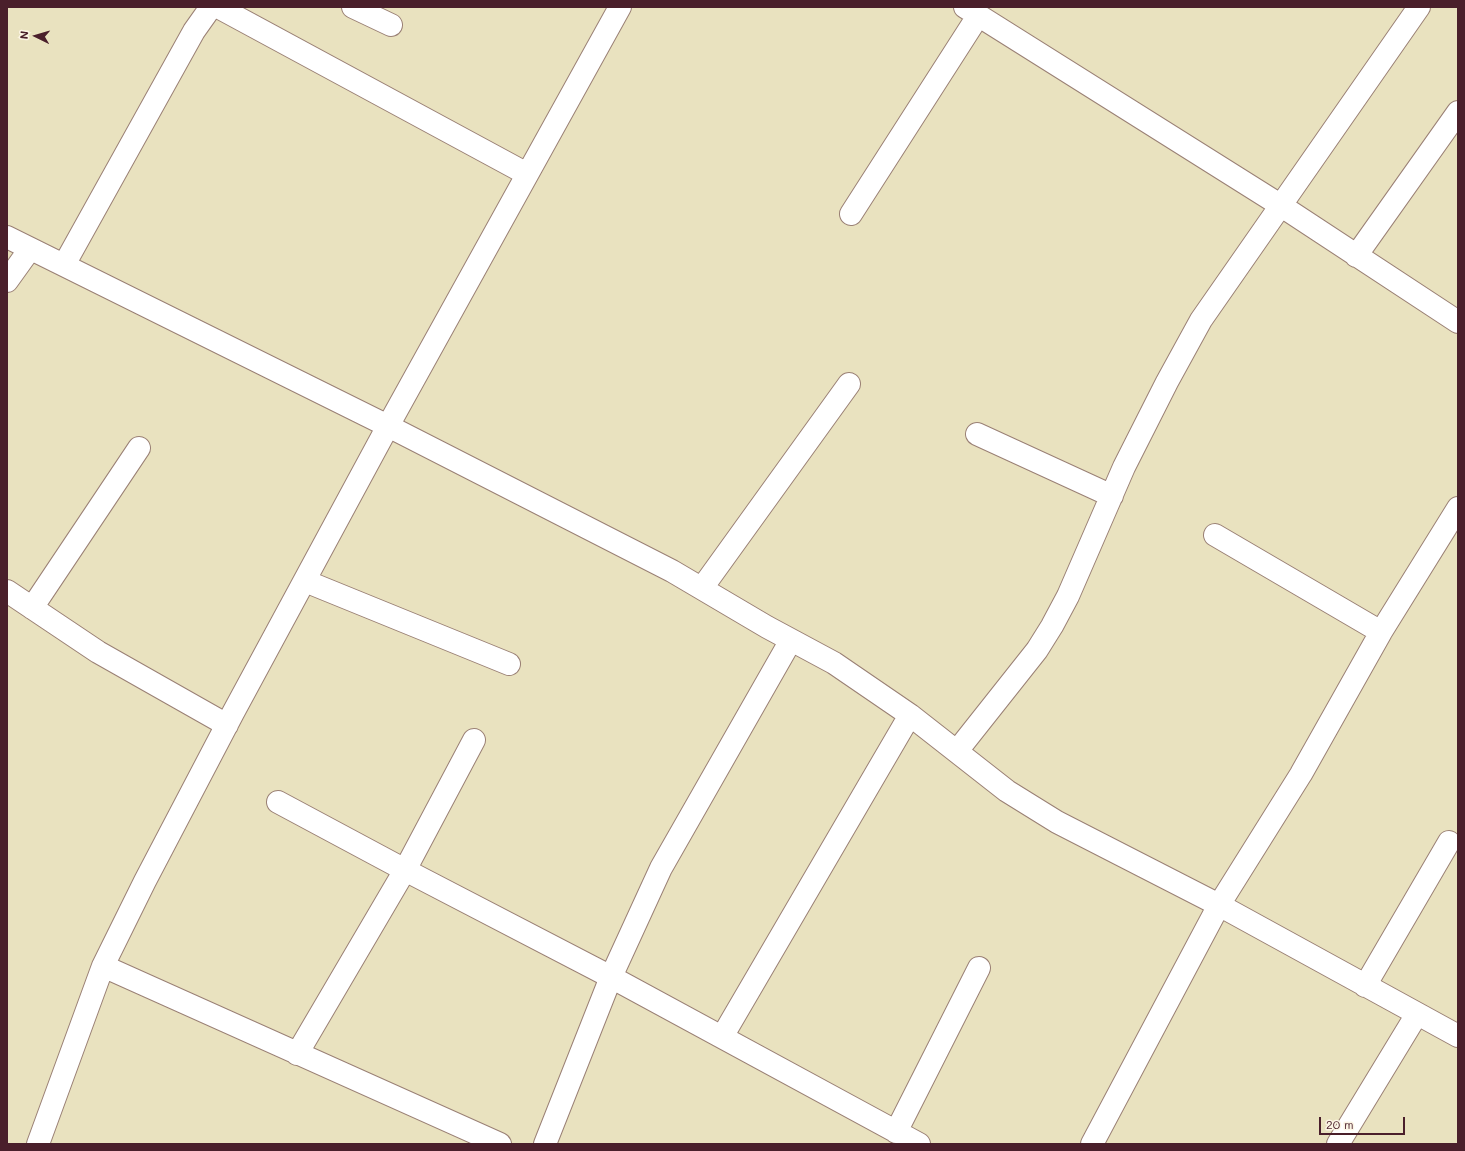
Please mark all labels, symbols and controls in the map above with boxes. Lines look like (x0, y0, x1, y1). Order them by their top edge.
north arrow (16, 16, 56, 56)
text: N (16, 30, 31, 40)
scale bar (1321, 1109, 1407, 1135)
text: 20 m (1326, 1116, 1354, 1132)

